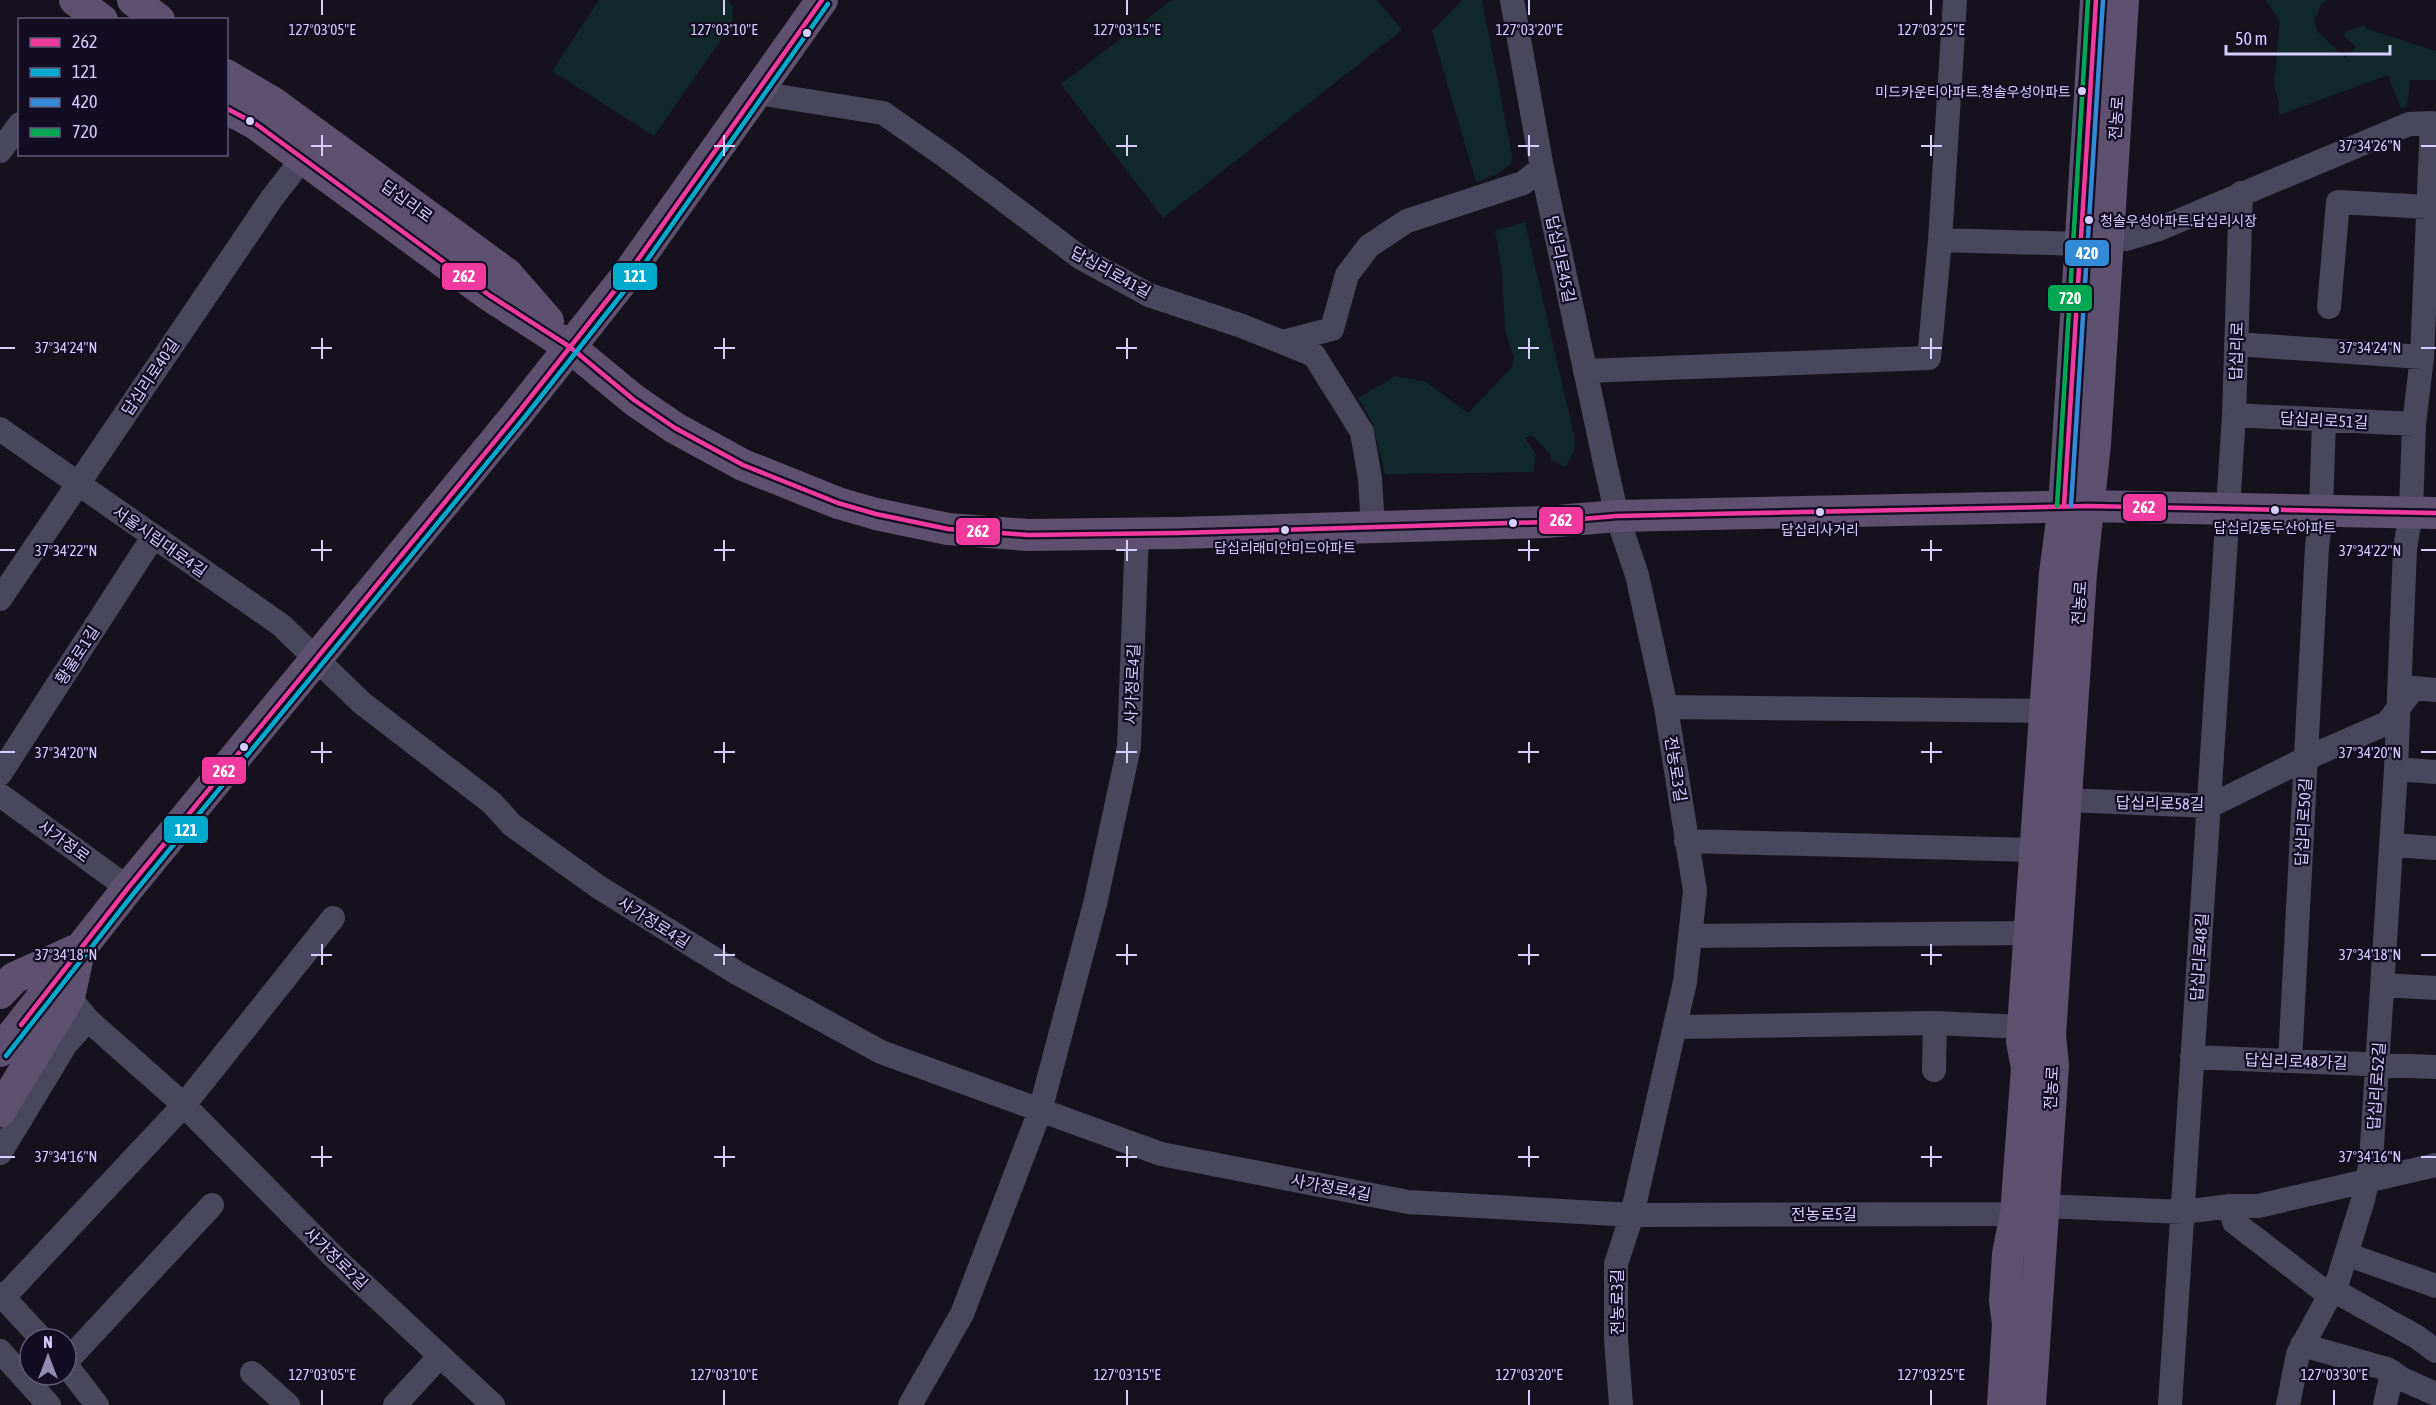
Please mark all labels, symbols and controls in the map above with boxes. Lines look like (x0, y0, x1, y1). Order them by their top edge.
legend (18, 18, 228, 156)
scale bar (2226, 18, 2390, 56)
text: 127°03'05"E (288, 21, 356, 38)
text: 127°03'10"E (690, 21, 758, 38)
text: 127°03'15"E (1093, 21, 1161, 38)
text: 127°03'20"E (1495, 21, 1563, 38)
text: 127°03'25"E (1897, 21, 1965, 38)
unlabelled marker (801, 27, 813, 39)
text: 50 m (2235, 28, 2267, 49)
text: 262 (72, 31, 97, 52)
text: 121 (72, 61, 97, 82)
place label: 미드카운티아파트.청솔우성아파트 (1875, 84, 2071, 100)
marker: 미드카운티아파트.청솔우성아파트 (2076, 85, 2088, 97)
text: 420 (72, 91, 97, 112)
street label: 전농로 (2105, 95, 2127, 141)
unlabelled marker (244, 115, 256, 127)
text: 720 (72, 121, 97, 142)
text: 37°34'26"N (2339, 137, 2401, 154)
street label: 답십리로 (378, 176, 436, 226)
place label: 청솔우성아파트.답십리시장 (2100, 213, 2257, 229)
street label: 답십리로45길 (1543, 214, 1579, 304)
marker: 청솔우성아파트.답십리시장 (2083, 214, 2095, 226)
line badge: 420 (2064, 239, 2110, 267)
street label: 답십리로41길 (1068, 243, 1154, 301)
text: 420 (2075, 244, 2099, 262)
line badge: 262 (441, 262, 487, 291)
line badge: 121 (612, 262, 658, 291)
text: 262 (453, 267, 475, 285)
text: 121 (624, 267, 647, 285)
line badge: 720 (2047, 284, 2093, 312)
text: 720 (2059, 289, 2082, 307)
street label: 답십리로 (2226, 321, 2246, 381)
street label: 답십리로40길 (118, 335, 182, 419)
text: 37°34'24"N (35, 339, 97, 356)
text: 37°34'24"N (2339, 339, 2401, 356)
street label: 답십리로51길 (2279, 409, 2369, 431)
line badge: 262 (2122, 493, 2167, 522)
text: 262 (2133, 498, 2155, 516)
street label: 서울시립대로4길 (110, 502, 210, 580)
marker: 답십리2동두산아파트 (2269, 504, 2281, 516)
line badge: 262 (1538, 506, 1584, 535)
marker: 답십리사거리 (1814, 506, 1826, 518)
text: 262 (1550, 511, 1572, 529)
line badge: 262 (955, 517, 1001, 546)
unlabelled marker (1507, 517, 1519, 529)
place label: 답십리2동두산아파트 (2214, 520, 2336, 536)
text: 262 (967, 522, 989, 540)
place label: 답십리사거리 (1781, 522, 1859, 538)
marker: 답십리래미안미드아파트 (1279, 524, 1291, 536)
place label: 답십리래미안미드아파트 (1214, 540, 1356, 556)
text: 37°34'22"N (35, 542, 97, 559)
text: 37°34'22"N (2339, 542, 2401, 559)
street label: 전농로 (2068, 580, 2090, 626)
street label: 황물로1길 (51, 622, 103, 688)
street label: 사가정로4길 (1122, 643, 1142, 725)
street label: 전농로3길 (1662, 735, 1690, 803)
unlabelled marker (238, 741, 250, 753)
text: 37°34'20"N (35, 744, 97, 761)
text: 37°34'20"N (2339, 744, 2401, 761)
line badge: 262 (201, 756, 247, 785)
text: 262 (213, 762, 235, 780)
street label: 답십리로50길 (2292, 777, 2314, 867)
street label: 답십리로58길 (2116, 793, 2204, 813)
line badge: 121 (163, 815, 209, 844)
street label: 사가정로 (35, 816, 93, 866)
text: 121 (175, 821, 198, 839)
street label: 사가정로4길 (615, 893, 693, 951)
street label: 답십리로48길 (2187, 912, 2211, 1002)
text: 37°34'18"N (35, 946, 97, 963)
text: 37°34'18"N (2339, 946, 2401, 963)
street label: 답십리로52길 (2364, 1041, 2388, 1131)
street label: 답십리로48가길 (2244, 1050, 2348, 1072)
street label: 전농로 (2041, 1065, 2061, 1111)
text: 37°34'16"N (35, 1148, 97, 1165)
text: 37°34'16"N (2339, 1148, 2401, 1165)
street label: 사가정로4길 (1289, 1170, 1373, 1204)
street label: 전농로5길 (1791, 1205, 1857, 1223)
street label: 사가정로2길 (301, 1223, 371, 1293)
street label: 전농로3길 (1608, 1269, 1626, 1335)
north arrow (18, 1327, 78, 1387)
text: N (43, 1333, 53, 1351)
text: 127°03'05"E (288, 1366, 356, 1383)
text: 127°03'10"E (690, 1366, 758, 1383)
text: 127°03'15"E (1093, 1366, 1161, 1383)
text: 127°03'20"E (1495, 1366, 1563, 1383)
text: 127°03'25"E (1897, 1366, 1965, 1383)
text: 127°03'30"E (2300, 1366, 2368, 1383)

